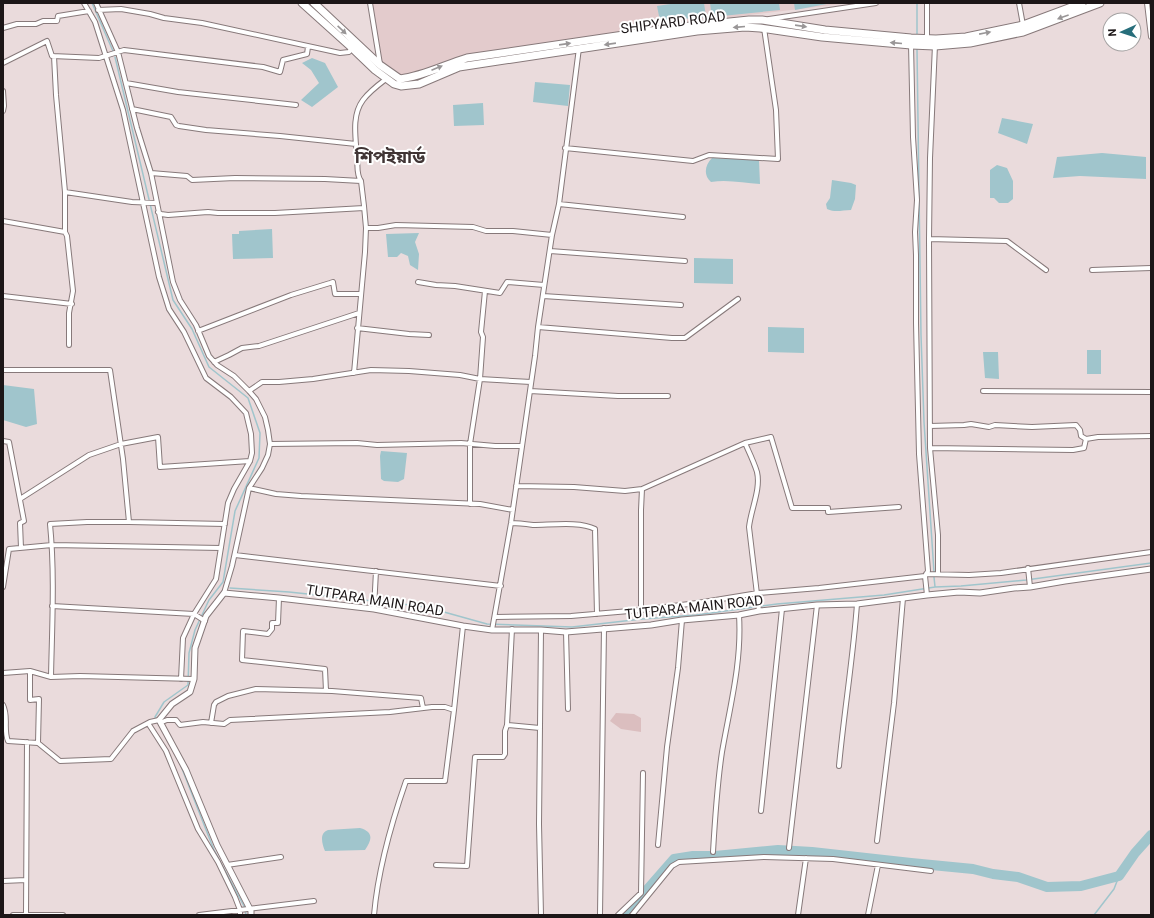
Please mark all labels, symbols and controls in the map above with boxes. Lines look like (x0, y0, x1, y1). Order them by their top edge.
street label: SHIPYARD ROAD (620, 8, 726, 36)
north arrow (1102, 12, 1142, 52)
one-way arrow (1057, 14, 1069, 20)
one-way arrow (795, 23, 807, 29)
one-way arrow (733, 24, 745, 31)
one-way arrow (337, 25, 347, 34)
text: N (1106, 28, 1119, 37)
one-way arrow (979, 30, 992, 36)
one-way arrow (890, 40, 902, 47)
one-way arrow (559, 41, 571, 47)
one-way arrow (604, 41, 616, 47)
one-way arrow (432, 65, 443, 71)
district label: শিপইয়ার্ড (354, 146, 426, 167)
street label: TUTPARA MAIN ROAD (305, 581, 445, 619)
street label: TUTPARA MAIN ROAD (624, 592, 764, 622)

